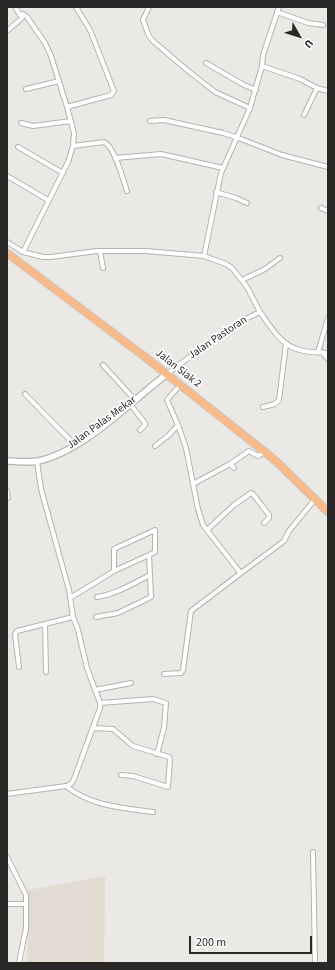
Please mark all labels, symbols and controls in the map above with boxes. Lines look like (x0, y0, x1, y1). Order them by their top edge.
north arrow (279, 16, 319, 56)
text: U (301, 36, 317, 51)
street label: Jalan Pastoran (186, 314, 250, 362)
street label: Jalan Siak 2 (152, 347, 204, 391)
street label: Jalan Palas Mekar (65, 394, 139, 452)
scale bar (191, 928, 314, 954)
text: 200 m (196, 934, 226, 951)

